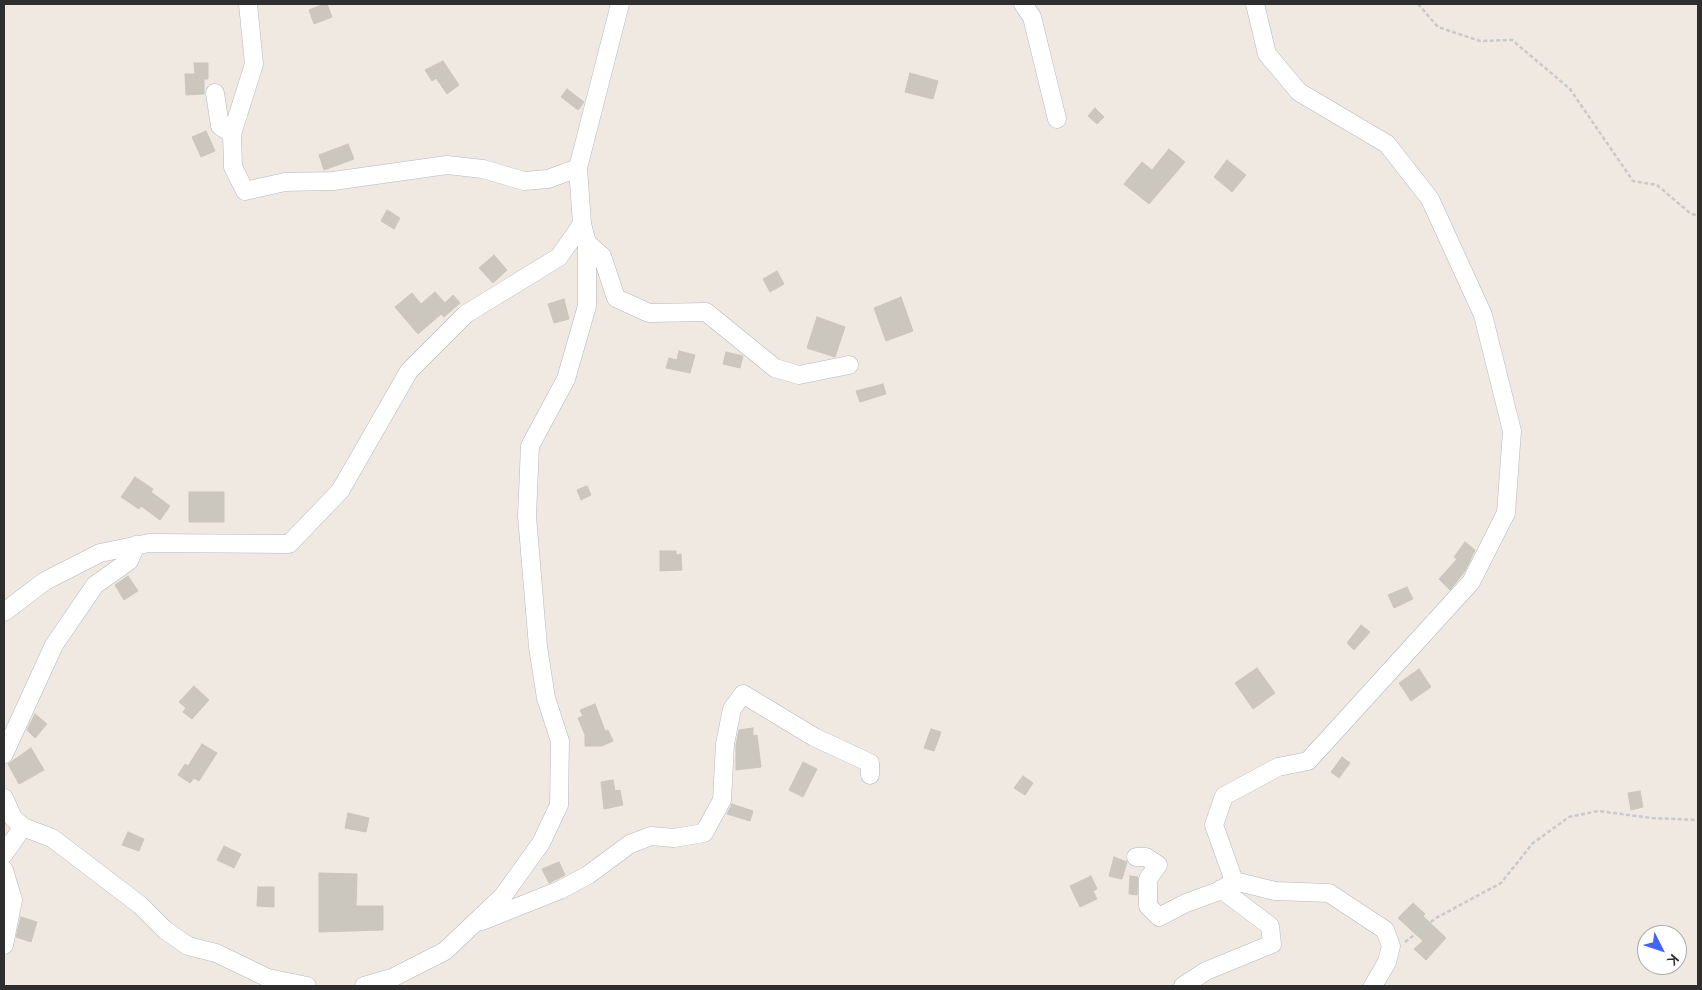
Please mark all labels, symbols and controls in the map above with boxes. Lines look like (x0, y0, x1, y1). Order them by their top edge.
north arrow (1637, 925, 1687, 975)
text: K (1663, 950, 1683, 969)

